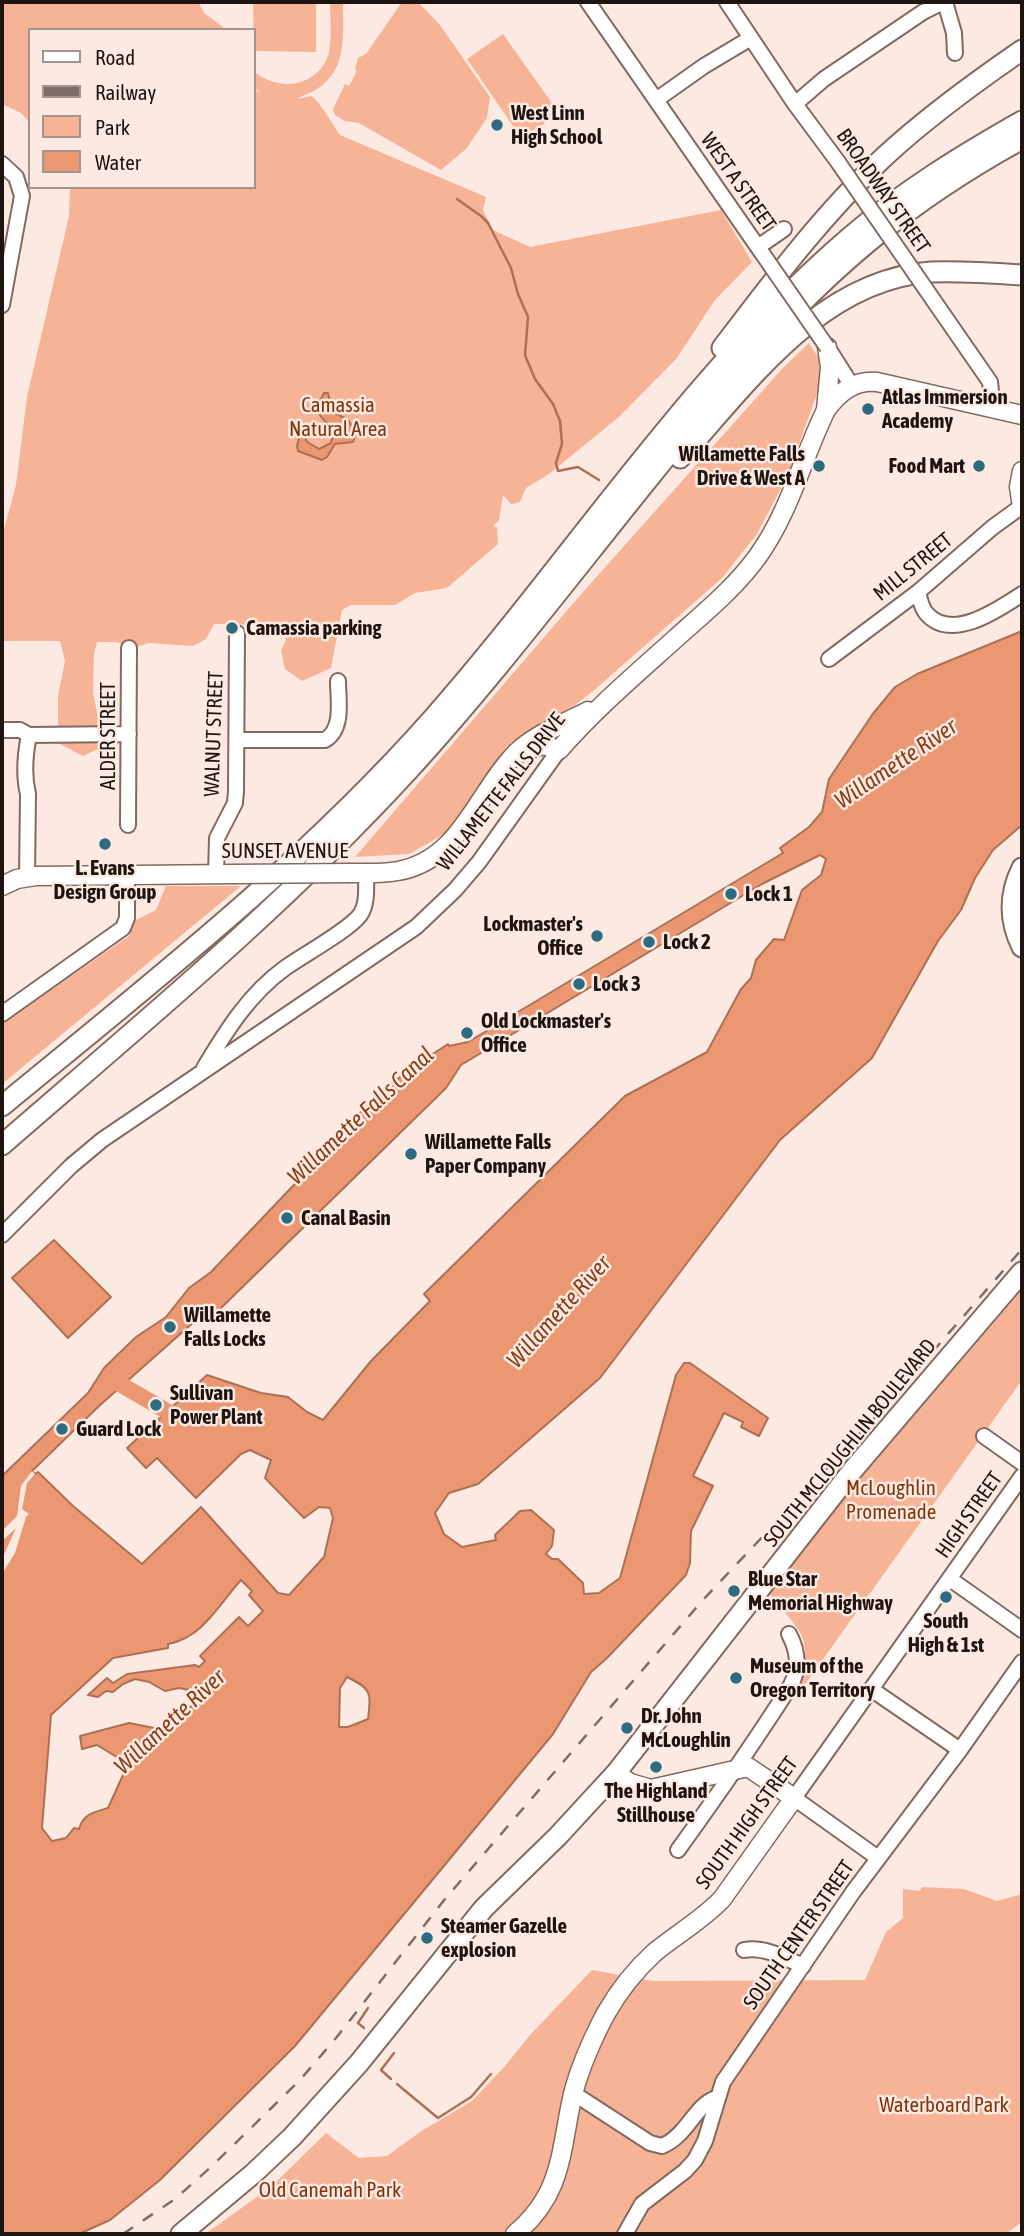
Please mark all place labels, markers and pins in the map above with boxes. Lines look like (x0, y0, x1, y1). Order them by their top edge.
place label: West Linn High School (511, 100, 602, 150)
marker: West Linn High School (489, 117, 505, 133)
place label: Atlas Immersion Academy (882, 384, 1008, 434)
marker: Atlas Immersion Academy (860, 401, 876, 417)
place label: Willamette Falls Drive & West A (679, 441, 805, 491)
place label: Food Mart (889, 453, 965, 479)
marker: Willamette Falls Drive & West A (811, 458, 827, 474)
marker: Food Mart (971, 458, 987, 474)
place label: Camassia parking (246, 615, 381, 641)
marker: Camassia parking (224, 620, 240, 636)
marker: L. Evans Design Group (97, 836, 113, 852)
place label: L. Evans Design Group (54, 855, 156, 905)
place label: Lock 1 (745, 881, 793, 907)
marker: Lock 1 (723, 886, 739, 902)
place label: Lockmaster's Office (483, 911, 583, 961)
marker: Lockmaster's Office (589, 928, 605, 944)
place label: Lock 2 (663, 929, 711, 955)
marker: Lock 2 (641, 934, 657, 950)
place label: Lock 3 (593, 971, 641, 997)
marker: Lock 3 (571, 976, 587, 992)
place label: Old Lockmaster's Office (481, 1008, 611, 1058)
marker: Old Lockmaster's Office (459, 1025, 475, 1041)
place label: Willamette Falls Paper Company (425, 1129, 551, 1179)
marker: Willamette Falls Paper Company (403, 1146, 419, 1162)
place label: Canal Basin (301, 1205, 391, 1231)
marker: Canal Basin (279, 1210, 295, 1226)
place label: Willamette Falls Locks (184, 1302, 271, 1352)
marker: Willamette Falls Locks (162, 1319, 178, 1335)
place label: Sullivan Power Plant (170, 1380, 263, 1430)
marker: Sullivan Power Plant (148, 1397, 164, 1413)
place label: Guard Lock (76, 1416, 161, 1442)
marker: Guard Lock (54, 1421, 70, 1437)
place label: Blue Star Memorial Highway (748, 1566, 893, 1616)
marker: Blue Star Memorial Highway (726, 1583, 742, 1599)
marker: South High & 1st (938, 1589, 954, 1605)
place label: South High & 1st (908, 1608, 984, 1658)
place label: Museum of the Oregon Territory (750, 1653, 875, 1703)
marker: Museum of the Oregon Territory (728, 1670, 744, 1686)
place label: Dr. John McLoughlin (641, 1703, 731, 1753)
marker: Dr. John McLoughlin (619, 1720, 635, 1736)
marker: The Highland Stillhouse (648, 1759, 664, 1775)
place label: The Highland Stillhouse (604, 1778, 708, 1828)
place label: Steamer Gazelle explosion (441, 1913, 567, 1963)
marker: Steamer Gazelle explosion (419, 1930, 435, 1946)

